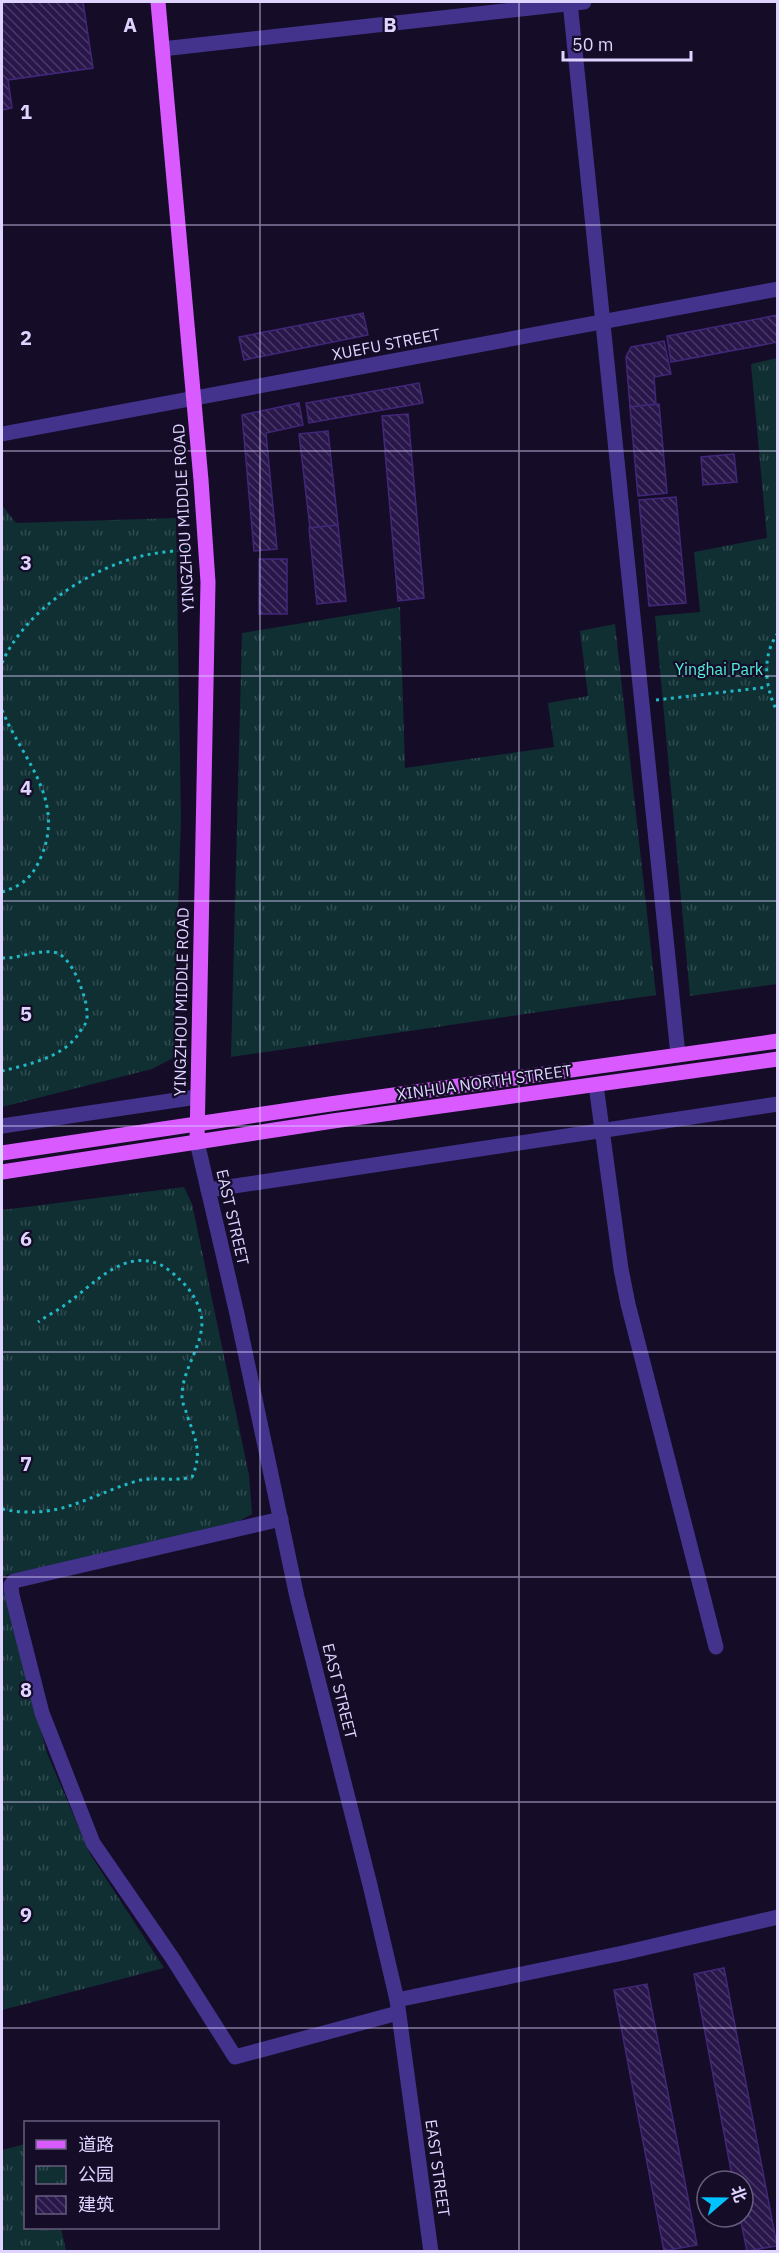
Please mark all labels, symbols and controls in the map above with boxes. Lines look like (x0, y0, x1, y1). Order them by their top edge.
text: A (123, 11, 137, 38)
text: B (383, 11, 397, 38)
scale bar (563, 24, 690, 62)
text: 50 m (572, 33, 614, 56)
text: 1 (20, 98, 32, 125)
text: 2 (20, 324, 32, 351)
street label: XUEFU STREET (330, 324, 442, 364)
street label: YINGZHOU MIDDLE ROAD (168, 423, 198, 613)
text: 3 (20, 549, 32, 576)
park label: Yinghai Park (675, 659, 764, 679)
text: 4 (20, 774, 32, 801)
street label: YINGZHOU MIDDLE ROAD (169, 907, 193, 1097)
text: 5 (20, 1000, 32, 1027)
street label: XINHUA NORTH STREET (395, 1060, 573, 1104)
street label: EAST STREET (212, 1167, 254, 1267)
text: 6 (20, 1225, 32, 1252)
text: 7 (20, 1450, 32, 1477)
street label: EAST STREET (318, 1641, 362, 1741)
text: 8 (20, 1676, 32, 1703)
text: 9 (20, 1901, 32, 1928)
street label: EAST STREET (421, 2118, 455, 2218)
legend (24, 2121, 219, 2229)
text: 道路 (78, 2133, 114, 2156)
text: 公园 (78, 2163, 114, 2186)
north arrow (695, 2169, 755, 2229)
text: 北 (727, 2183, 751, 2205)
text: 建筑 (78, 2193, 114, 2216)

